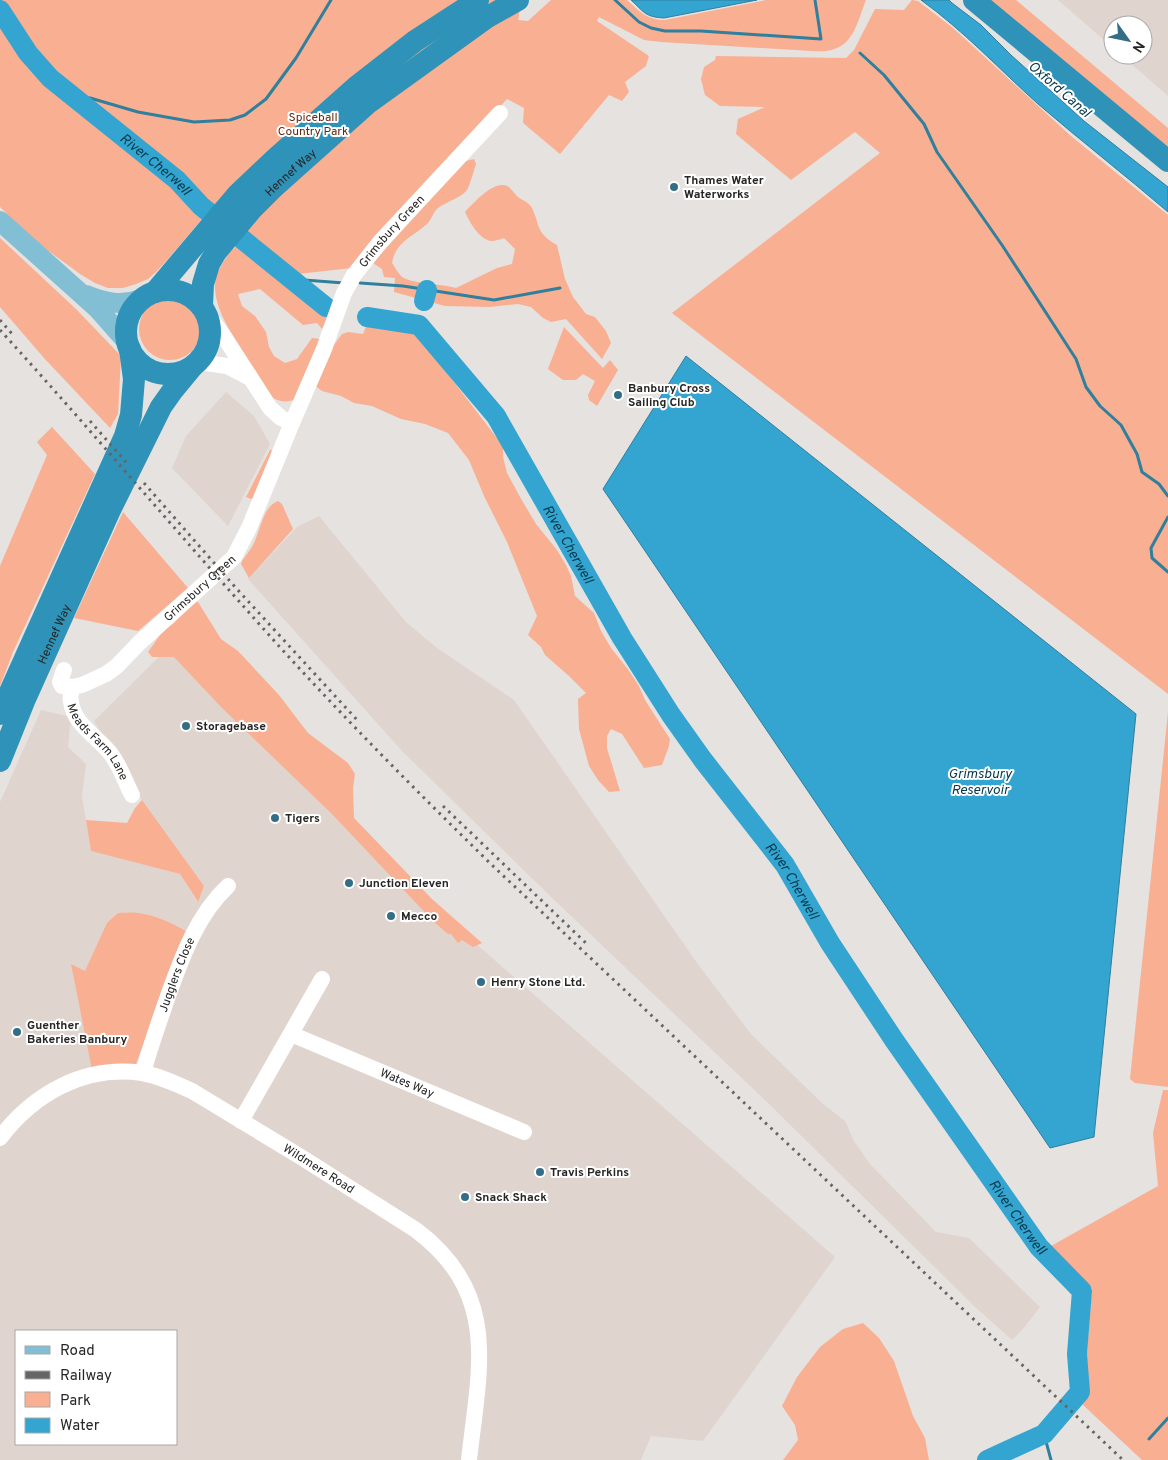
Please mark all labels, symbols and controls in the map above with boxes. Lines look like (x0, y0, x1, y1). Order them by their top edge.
north arrow (1103, 15, 1153, 65)
text: N (1128, 37, 1148, 55)
water label: Oxford Canal (1024, 58, 1095, 123)
park label: Spiceball Country Park (278, 110, 348, 140)
water label: River Cherwell (116, 130, 195, 201)
street label: Hennef Way (262, 146, 320, 200)
place label: Thames Water Waterworks (684, 173, 764, 203)
marker: Thames Water Waterworks (668, 181, 680, 193)
street label: Grimsbury Green (356, 192, 429, 271)
place label: Banbury Cross Sailing Club (628, 381, 710, 411)
marker: Banbury Cross Sailing Club (612, 389, 624, 401)
water label: River Cherwell (538, 502, 597, 588)
street label: Grimsbury Green (161, 552, 240, 626)
street label: Hennef Way (35, 602, 76, 667)
street label: Meads Farm Lane (62, 702, 131, 783)
place label: Storagebase (196, 719, 266, 735)
marker: Storagebase (180, 720, 192, 732)
water label: Grimsbury Reservoir (948, 766, 1013, 799)
place label: Tigers (285, 811, 320, 827)
marker: Tigers (269, 812, 281, 824)
water label: River Cherwell (761, 840, 822, 924)
place label: Junction Eleven (359, 876, 449, 892)
marker: Junction Eleven (343, 877, 355, 889)
place label: Mecco (401, 909, 438, 925)
marker: Mecco (385, 910, 397, 922)
street label: Jugglers Close (156, 935, 199, 1015)
place label: Henry Stone Ltd. (491, 975, 585, 991)
marker: Henry Stone Ltd. (475, 976, 487, 988)
place label: Guenther Bakeries Banbury (27, 1018, 127, 1048)
marker: Guenther Bakeries Banbury (11, 1026, 23, 1038)
street label: Wates Way (377, 1065, 436, 1102)
street label: Wildmere Road (280, 1141, 357, 1198)
place label: Travis Perkins (550, 1165, 629, 1181)
marker: Travis Perkins (534, 1166, 546, 1178)
water label: River Cherwell (984, 1177, 1050, 1260)
place label: Snack Shack (475, 1190, 547, 1206)
marker: Snack Shack (459, 1191, 471, 1203)
legend (15, 1330, 178, 1445)
text: Road (60, 1342, 95, 1361)
text: Railway (60, 1367, 112, 1386)
text: Park (60, 1392, 91, 1411)
text: Water (60, 1417, 100, 1436)

